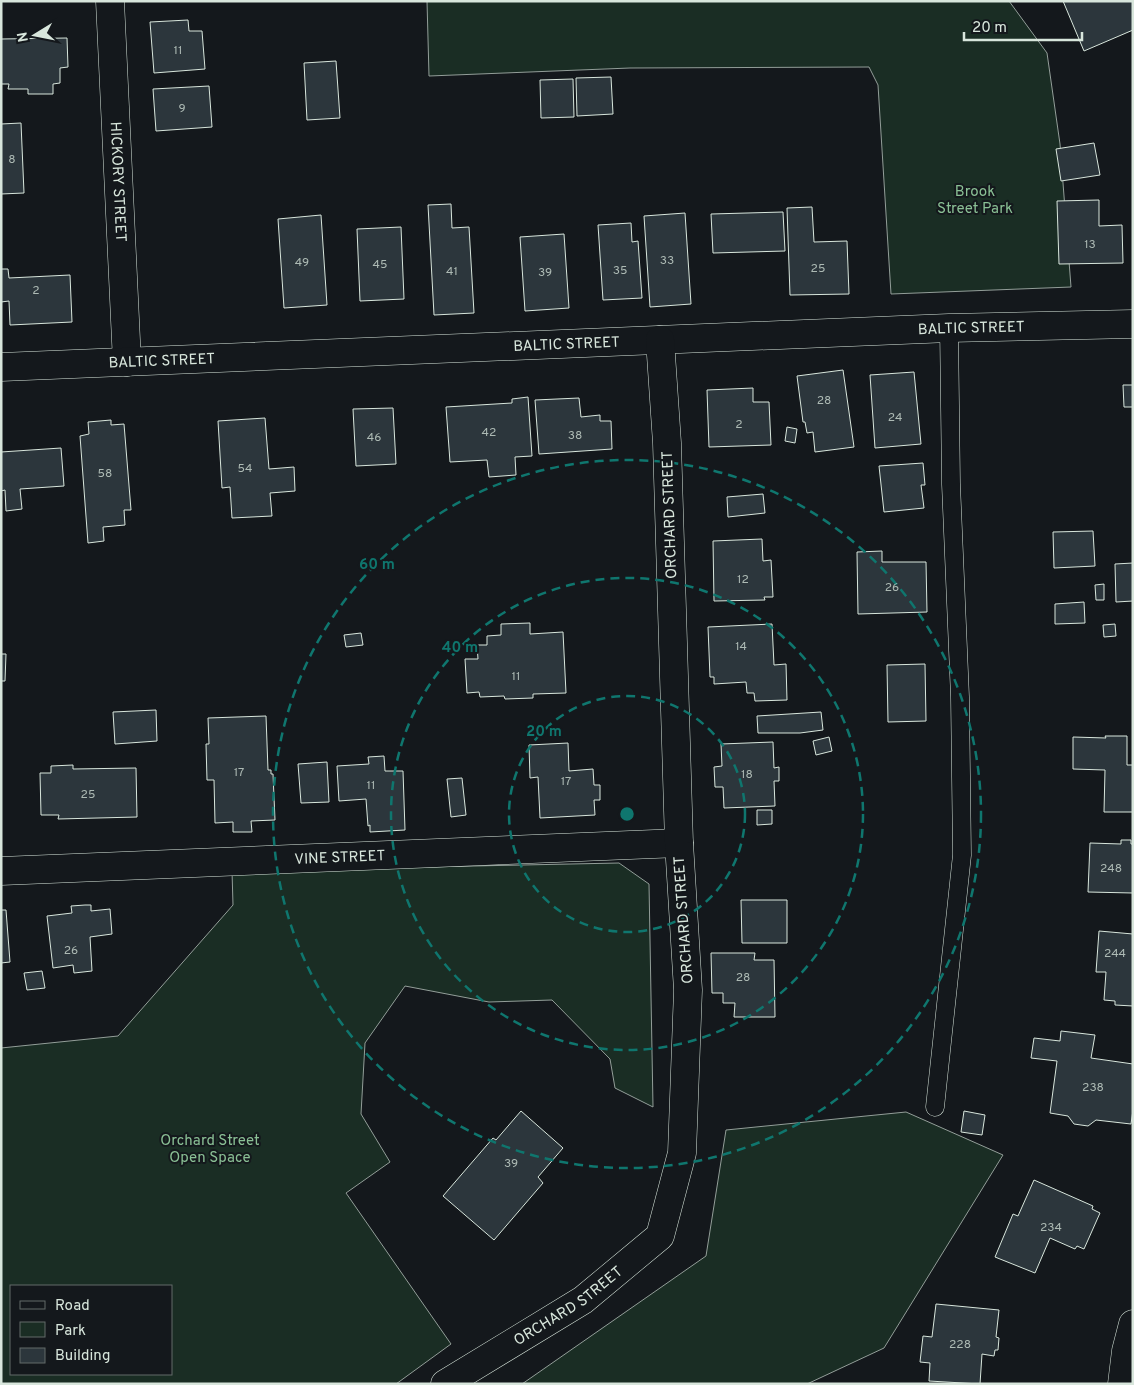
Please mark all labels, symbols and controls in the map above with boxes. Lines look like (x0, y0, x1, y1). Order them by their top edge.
north arrow (10, 10, 60, 60)
scale bar (964, 10, 1082, 42)
text: 20 m (972, 19, 1007, 38)
text: N (14, 31, 33, 43)
house number: 11 (174, 43, 182, 59)
house number: 9 (178, 101, 186, 117)
street label: HICKORY STREET (105, 121, 129, 243)
house number: 8 (8, 152, 16, 168)
park label: Brook Street Park (937, 183, 1013, 219)
house number: 13 (1084, 237, 1096, 253)
house number: 33 (660, 253, 674, 269)
house number: 49 (295, 255, 309, 271)
house number: 45 (373, 257, 387, 273)
house number: 25 (811, 261, 825, 277)
house number: 35 (613, 263, 627, 279)
house number: 41 (446, 264, 458, 280)
house number: 39 (538, 265, 552, 281)
house number: 2 (32, 283, 40, 299)
street label: BALTIC STREET (918, 318, 1025, 340)
street label: BALTIC STREET (513, 334, 620, 357)
street label: BALTIC STREET (108, 350, 216, 374)
house number: 28 (817, 393, 831, 409)
house number: 24 (888, 410, 902, 426)
house number: 2 (735, 417, 743, 433)
house number: 42 (482, 425, 496, 441)
house number: 38 (568, 428, 582, 444)
house number: 46 (367, 430, 381, 446)
street label: ORCHARD STREET (659, 451, 682, 579)
house number: 54 (237, 461, 253, 477)
house number: 58 (98, 466, 112, 482)
text: 60 m (359, 556, 395, 575)
house number: 12 (737, 572, 749, 588)
house number: 26 (885, 580, 899, 596)
text: 40 m (442, 639, 478, 658)
house number: 14 (735, 639, 747, 655)
house number: 11 (512, 669, 520, 685)
text: 20 m (526, 723, 562, 742)
house number: 17 (234, 765, 244, 781)
house number: 18 (741, 767, 753, 783)
house number: 17 (561, 774, 571, 790)
house number: 11 (367, 778, 375, 794)
house number: 25 (81, 787, 95, 803)
centre of rings (618, 805, 636, 823)
street label: VINE STREET (294, 847, 386, 870)
street label: ORCHARD STREET (671, 855, 698, 984)
house number: 248 (1100, 861, 1122, 877)
house number: 26 (64, 943, 78, 959)
house number: 244 (1104, 946, 1126, 962)
house number: 28 (736, 970, 750, 986)
house number: 238 (1082, 1080, 1104, 1096)
park label: Orchard Street Open Space (160, 1132, 260, 1168)
house number: 39 (504, 1156, 518, 1172)
house number: 234 (1040, 1220, 1062, 1236)
street label: ORCHARD STREET (511, 1263, 627, 1351)
legend (10, 1285, 172, 1375)
text: Road (55, 1297, 90, 1316)
text: Park (55, 1322, 86, 1341)
house number: 228 (949, 1337, 971, 1353)
text: Building (55, 1347, 110, 1366)

